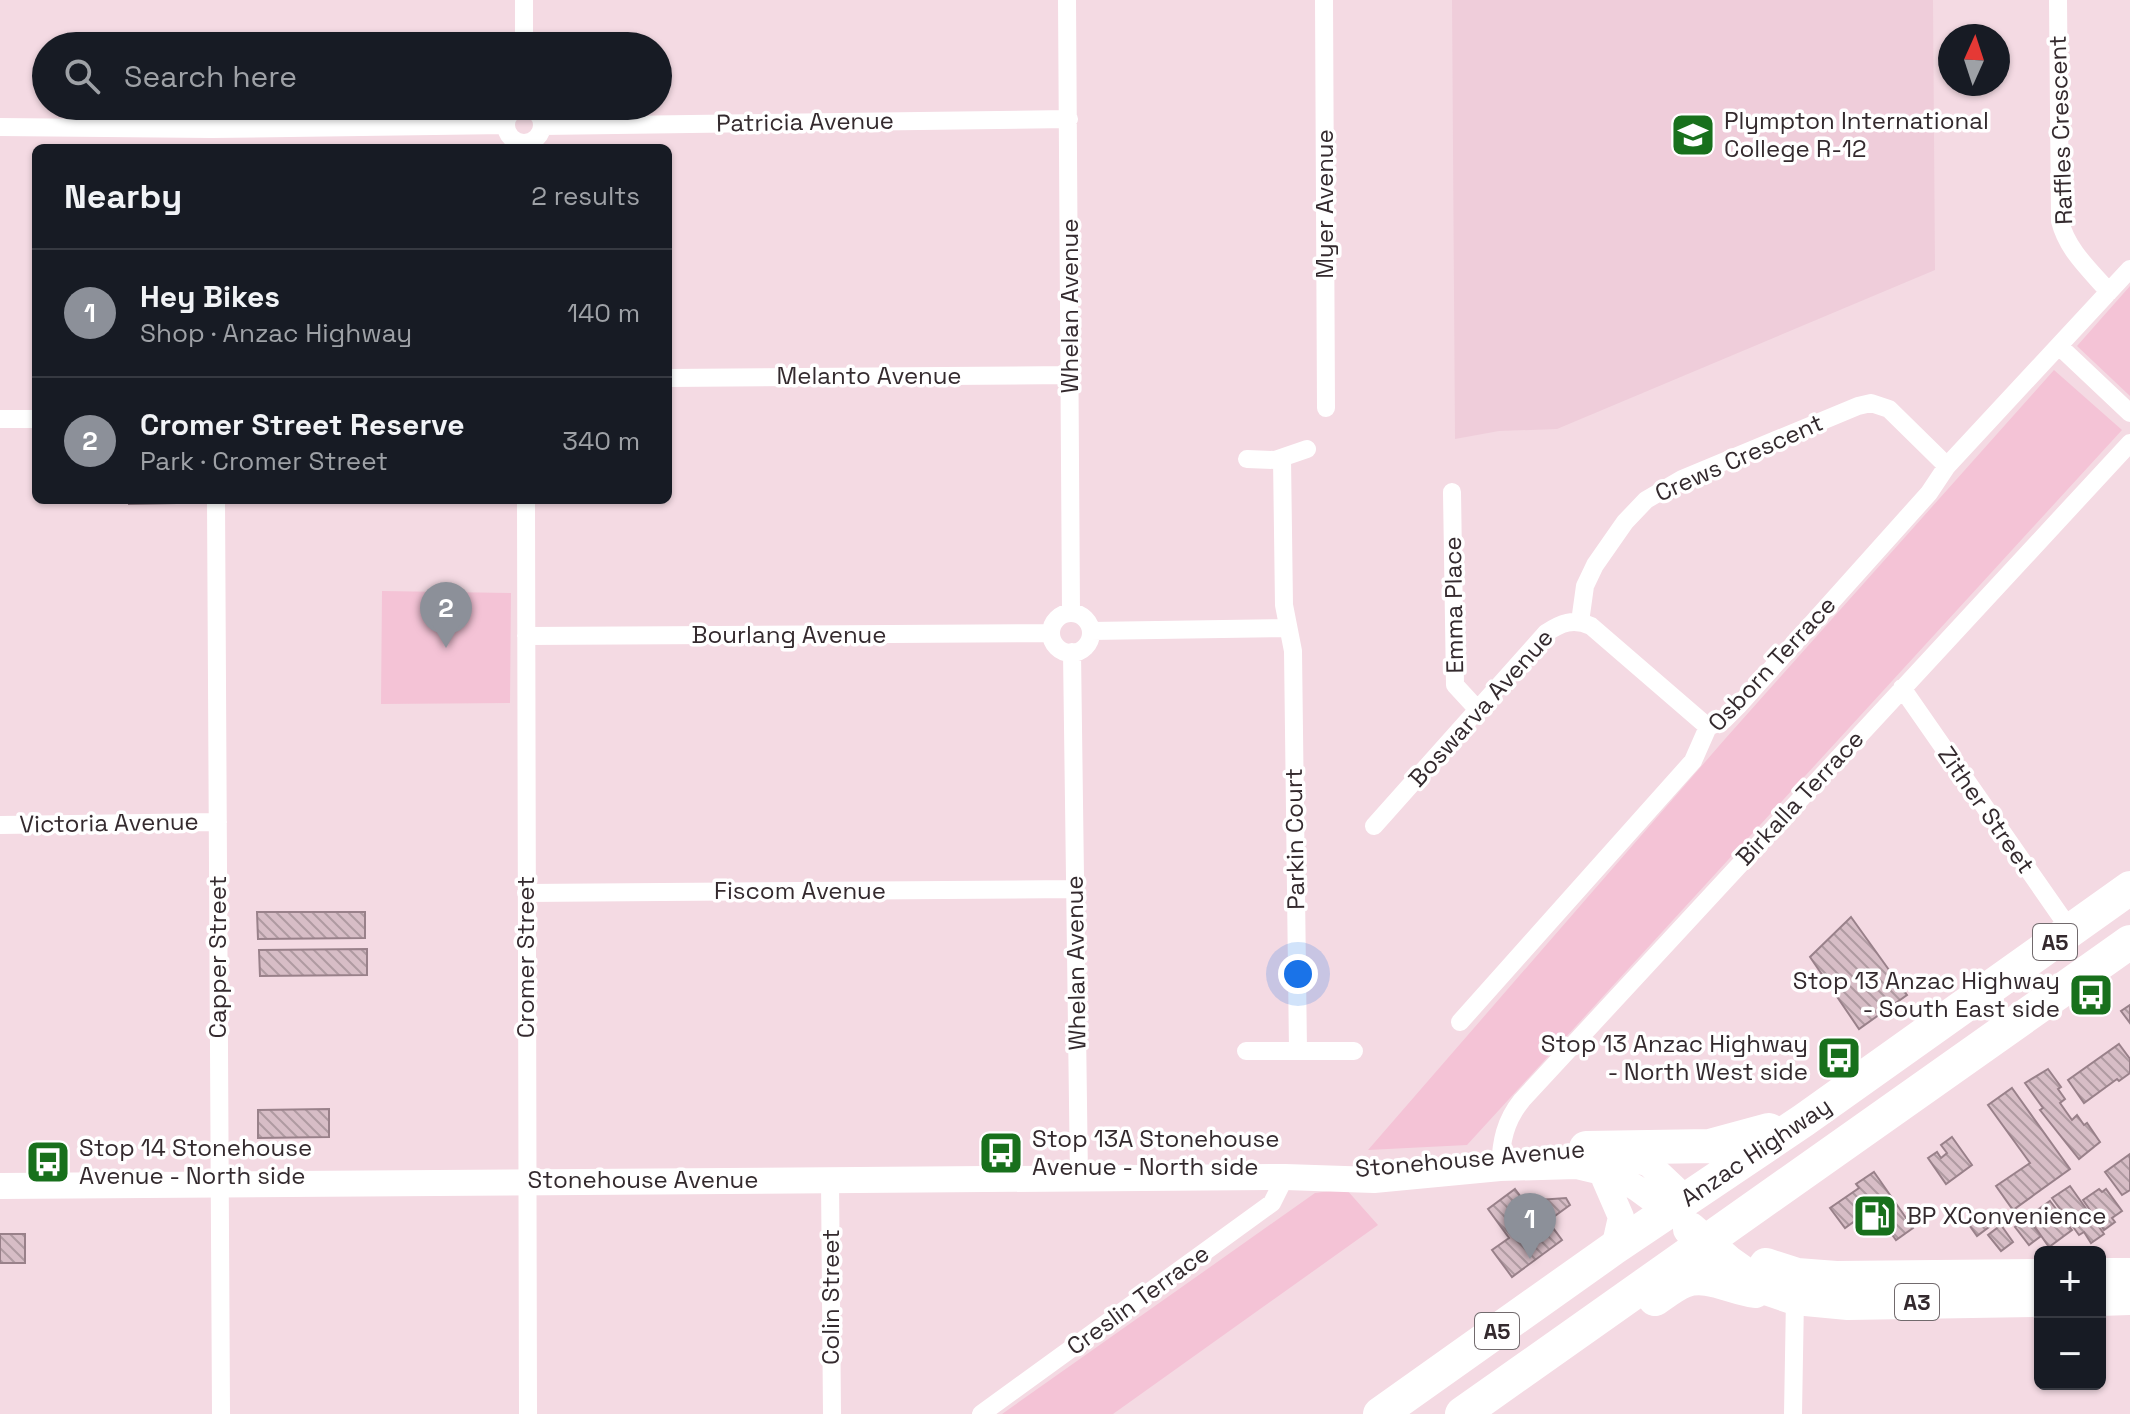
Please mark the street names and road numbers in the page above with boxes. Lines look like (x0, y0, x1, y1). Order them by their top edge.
street label: Raffles Crescent (2042, 35, 2079, 225)
street label: Patricia Avenue (716, 104, 894, 139)
street label: Myer Avenue (1309, 129, 1340, 279)
street label: Whelan Avenue (1054, 219, 1085, 393)
street label: Melanto Avenue (776, 360, 962, 391)
street label: Crews Crescent (1650, 407, 1828, 508)
street label: Emma Place (1437, 536, 1470, 674)
street label: Osborn Terrace (1701, 589, 1842, 738)
street label: Bourlang Avenue (692, 619, 886, 650)
street label: Boswarva Avenue (1402, 622, 1560, 793)
street label: Birkalla Terrace (1729, 723, 1870, 872)
street label: Zither Street (1931, 740, 2042, 879)
street label: Parkin Court (1278, 768, 1311, 910)
street label: Victoria Avenue (19, 805, 199, 840)
street label: Fiscom Avenue (714, 875, 886, 906)
street label: Whelan Avenue (1058, 875, 1093, 1051)
street label: Capper Street (202, 876, 233, 1038)
street label: Cromer Street (510, 876, 541, 1038)
road number: A5 (2033, 924, 2077, 960)
street label: Anzac Highway (1674, 1090, 1837, 1213)
street label: Stonehouse Avenue (1354, 1133, 1586, 1184)
street label: Stonehouse Avenue (528, 1164, 758, 1195)
street label: Colin Street (815, 1229, 846, 1365)
street label: Creslin Terrace (1060, 1238, 1215, 1362)
road number: A3 (1895, 1284, 1939, 1320)
road number: A5 (1475, 1313, 1519, 1349)

